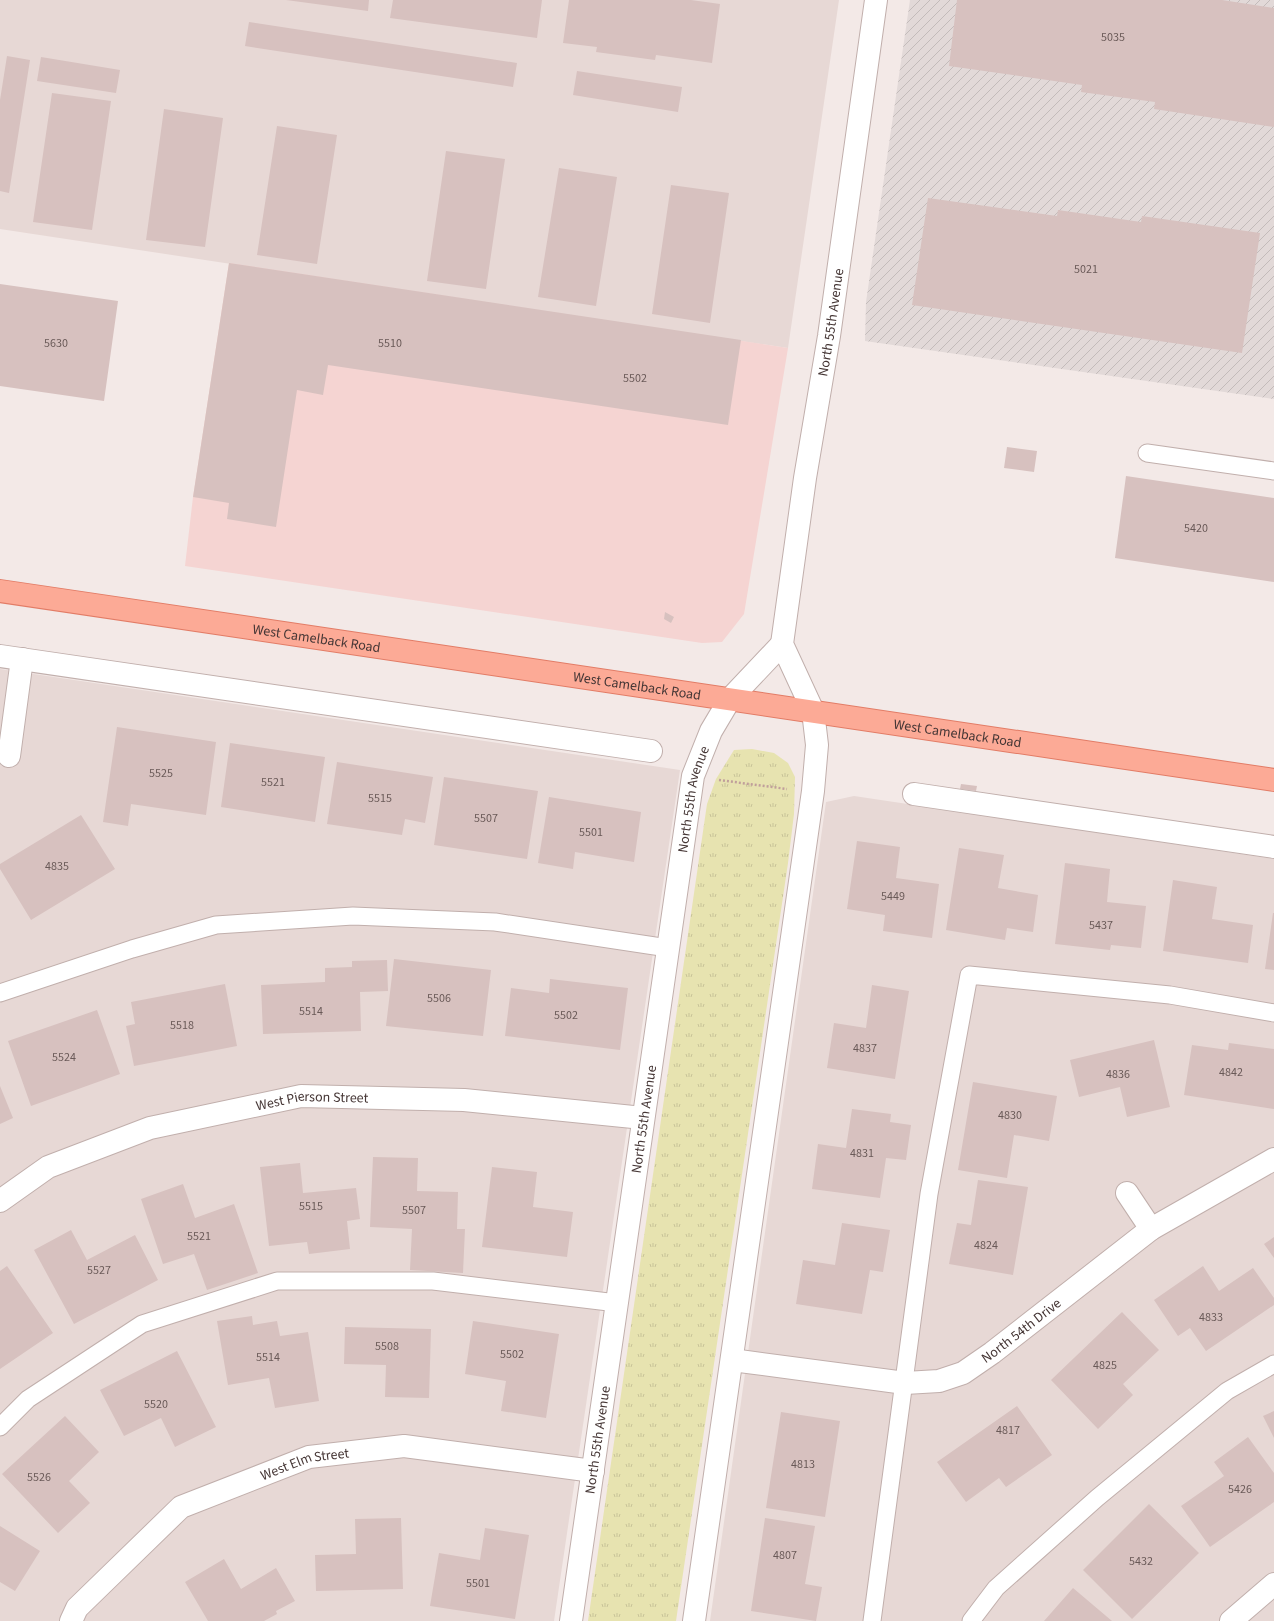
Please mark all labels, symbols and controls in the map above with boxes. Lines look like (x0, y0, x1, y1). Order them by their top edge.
house number: 5035 (1101, 29, 1125, 46)
house number: 5021 (1074, 261, 1098, 278)
street label: North 55th Avenue (813, 267, 849, 378)
house number: 5630 (44, 335, 68, 352)
house number: 5510 (378, 335, 402, 352)
house number: 5502 (623, 370, 647, 387)
house number: 5420 (1184, 520, 1208, 537)
street label: West Camelback Road (251, 620, 382, 658)
street label: West Camelback Road (572, 667, 702, 706)
street label: West Camelback Road (892, 715, 1023, 753)
street label: North 55th Avenue (673, 743, 715, 854)
house number: 5525 (149, 765, 173, 782)
house number: 5521 (261, 774, 285, 791)
house number: 5515 (368, 790, 392, 807)
house number: 5507 (474, 810, 498, 827)
house number: 5501 (579, 824, 603, 841)
house number: 4835 (45, 858, 69, 875)
house number: 5449 (881, 888, 905, 905)
house number: 5437 (1089, 917, 1113, 934)
house number: 5506 (427, 990, 451, 1007)
house number: 5514 (299, 1003, 323, 1020)
house number: 5502 (554, 1007, 578, 1024)
house number: 5518 (170, 1017, 194, 1034)
house number: 4837 (853, 1040, 877, 1057)
house number: 5524 (52, 1049, 76, 1066)
street label: North 55th Avenue (627, 1064, 662, 1175)
house number: 4842 (1219, 1064, 1243, 1081)
house number: 4836 (1106, 1066, 1130, 1083)
street label: West Pierson Street (254, 1086, 369, 1116)
house number: 4830 (998, 1107, 1022, 1124)
house number: 4831 (850, 1145, 874, 1162)
house number: 5515 (299, 1198, 323, 1215)
house number: 5507 (402, 1202, 426, 1219)
house number: 5521 (187, 1228, 211, 1245)
house number: 4824 (974, 1237, 998, 1254)
house number: 5527 (87, 1262, 111, 1279)
street label: North 54th Drive (978, 1294, 1066, 1368)
house number: 4833 (1199, 1309, 1223, 1326)
house number: 5508 (375, 1338, 399, 1355)
house number: 5502 (500, 1346, 524, 1363)
house number: 5514 (256, 1349, 280, 1366)
house number: 4825 (1093, 1357, 1117, 1374)
street label: North 55th Avenue (580, 1385, 616, 1495)
house number: 5520 (144, 1396, 168, 1413)
house number: 4817 (996, 1422, 1020, 1439)
street label: West Elm Street (258, 1443, 350, 1486)
house number: 4813 (791, 1456, 815, 1473)
house number: 5526 (27, 1469, 51, 1486)
house number: 5426 (1228, 1481, 1252, 1498)
house number: 4807 (773, 1547, 797, 1564)
house number: 5432 (1129, 1553, 1153, 1570)
house number: 5501 (466, 1575, 490, 1592)

